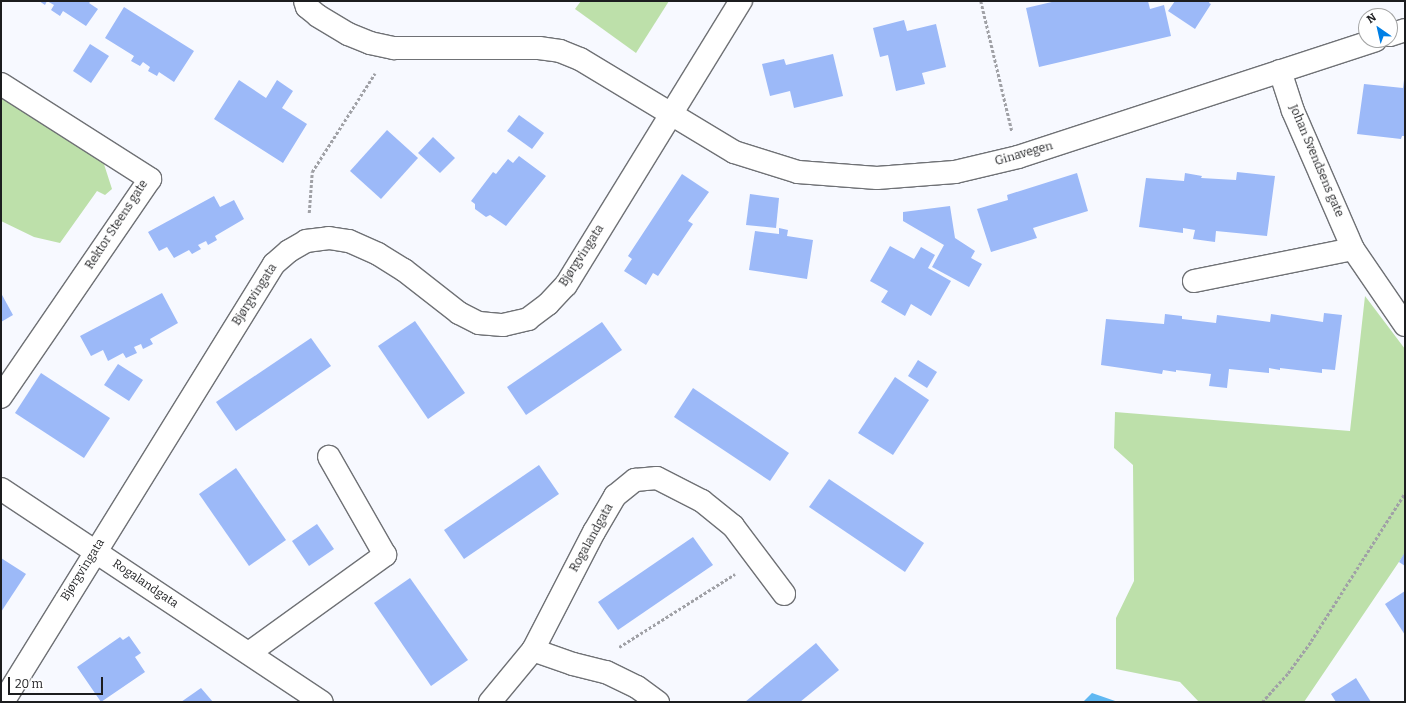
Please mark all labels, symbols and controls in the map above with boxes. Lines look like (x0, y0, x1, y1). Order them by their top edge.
north arrow (1358, 8, 1398, 48)
text: N (1364, 11, 1379, 26)
street label: Johan Svendsens gate (1286, 103, 1346, 219)
street label: Ginavegen (993, 139, 1055, 169)
street label: Rektor Steens gate (83, 178, 151, 272)
street label: Bjørgvingata (557, 222, 607, 290)
street label: Bjørgvingata (230, 261, 280, 329)
street label: Rogalandgata (567, 501, 617, 575)
street label: Bjørgvingata (58, 536, 108, 604)
street label: Rogalandgata (109, 557, 181, 611)
scale bar (10, 669, 105, 695)
text: 20 m (15, 677, 43, 691)

